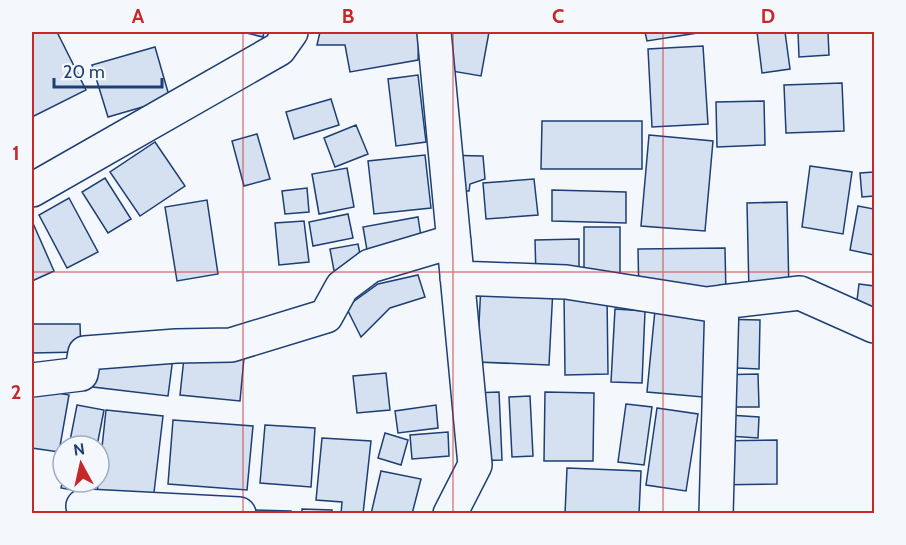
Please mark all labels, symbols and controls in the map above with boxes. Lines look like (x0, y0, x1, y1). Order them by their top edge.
text: A (132, 4, 145, 28)
text: B (342, 4, 354, 28)
text: C (552, 4, 564, 28)
text: D (761, 4, 775, 28)
scale bar (54, 51, 162, 89)
text: 20 m (63, 61, 105, 83)
text: 1 (12, 141, 20, 165)
text: 2 (11, 380, 21, 404)
north arrow (51, 434, 111, 494)
text: N (72, 439, 86, 460)

